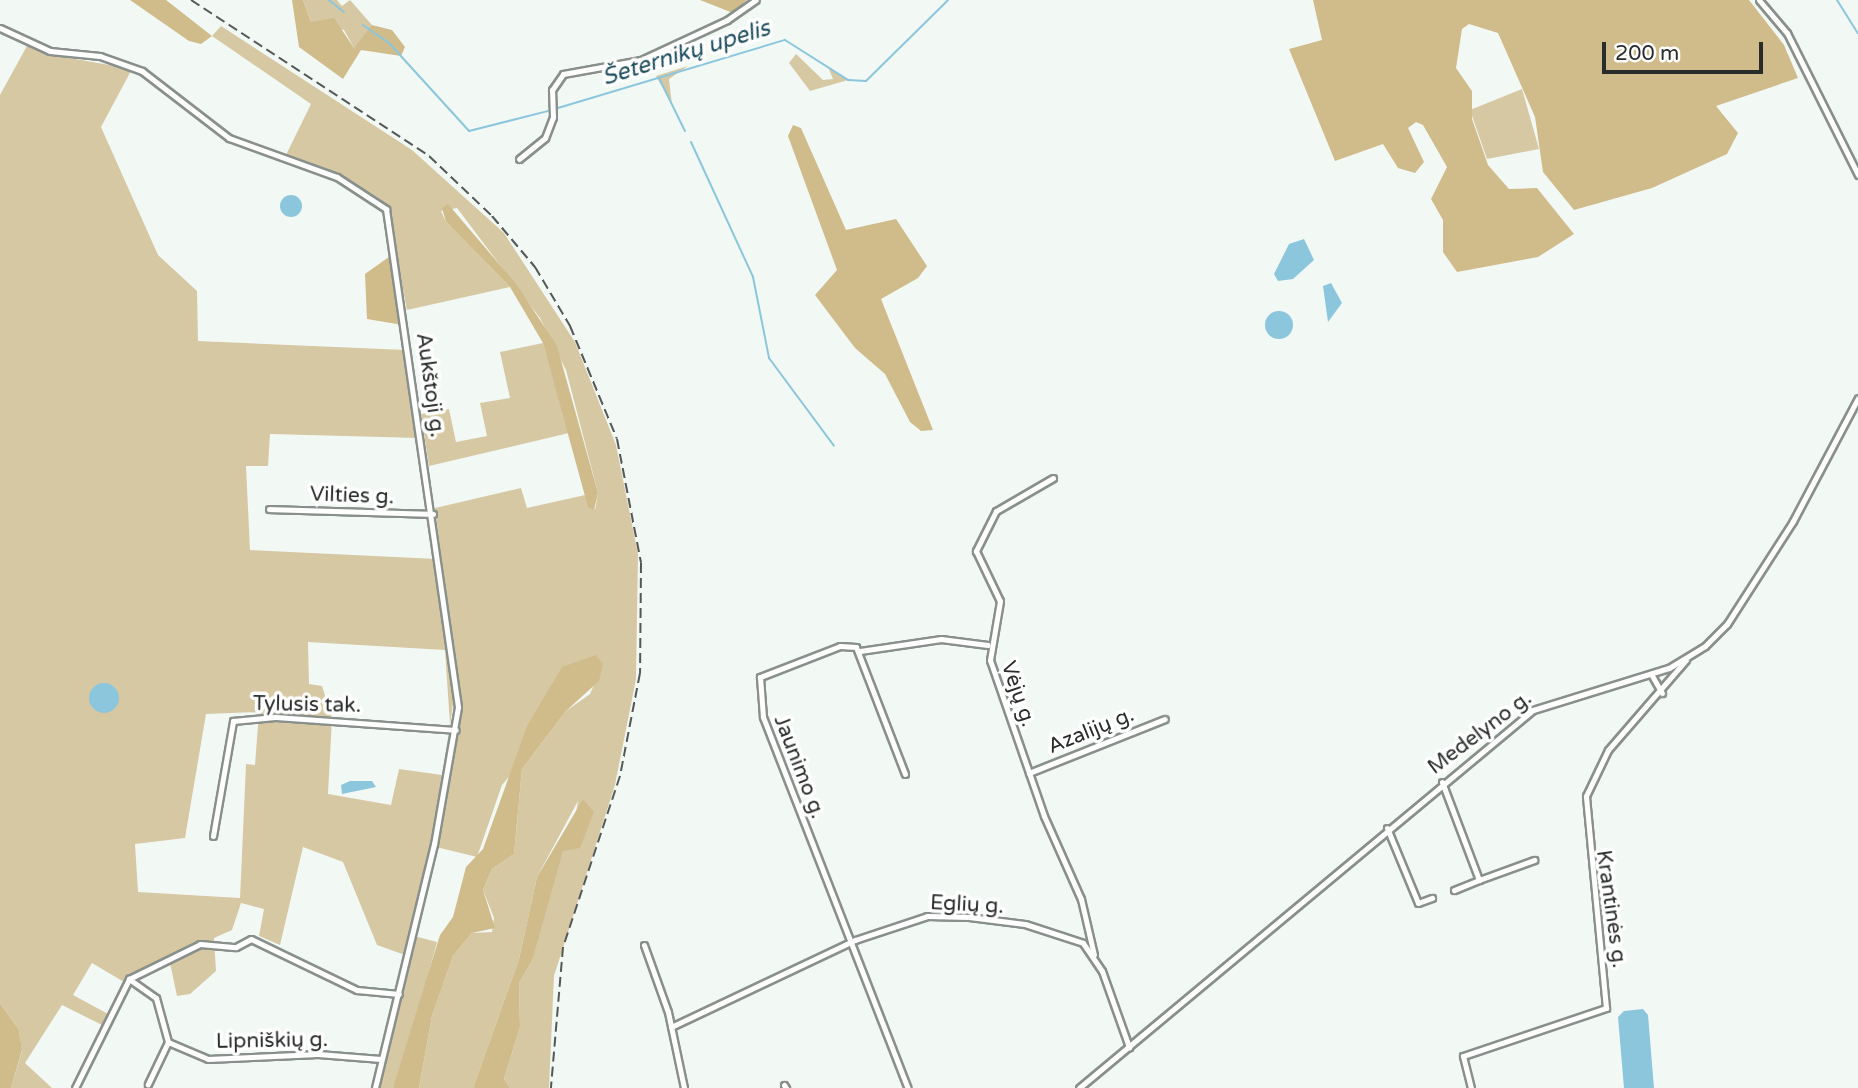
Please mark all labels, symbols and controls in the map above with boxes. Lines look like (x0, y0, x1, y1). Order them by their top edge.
water label: Šeternikų upelis (599, 14, 773, 92)
scale bar (1606, 28, 1767, 72)
text: 200 m (1615, 41, 1679, 66)
street label: Aukštoji g. (410, 331, 450, 439)
street label: Vilties g. (309, 482, 395, 510)
street label: Vėjų g. (995, 658, 1041, 730)
street label: Medelyno g. (1423, 686, 1537, 780)
street label: Tylusis tak. (253, 691, 361, 719)
street label: Azalijų g. (1044, 702, 1138, 760)
street label: Jaunimo g. (768, 712, 830, 822)
street label: Krantinės g. (1590, 849, 1632, 969)
street label: Eglių g. (930, 890, 1004, 920)
street label: Lipniškių g. (216, 1027, 328, 1055)

